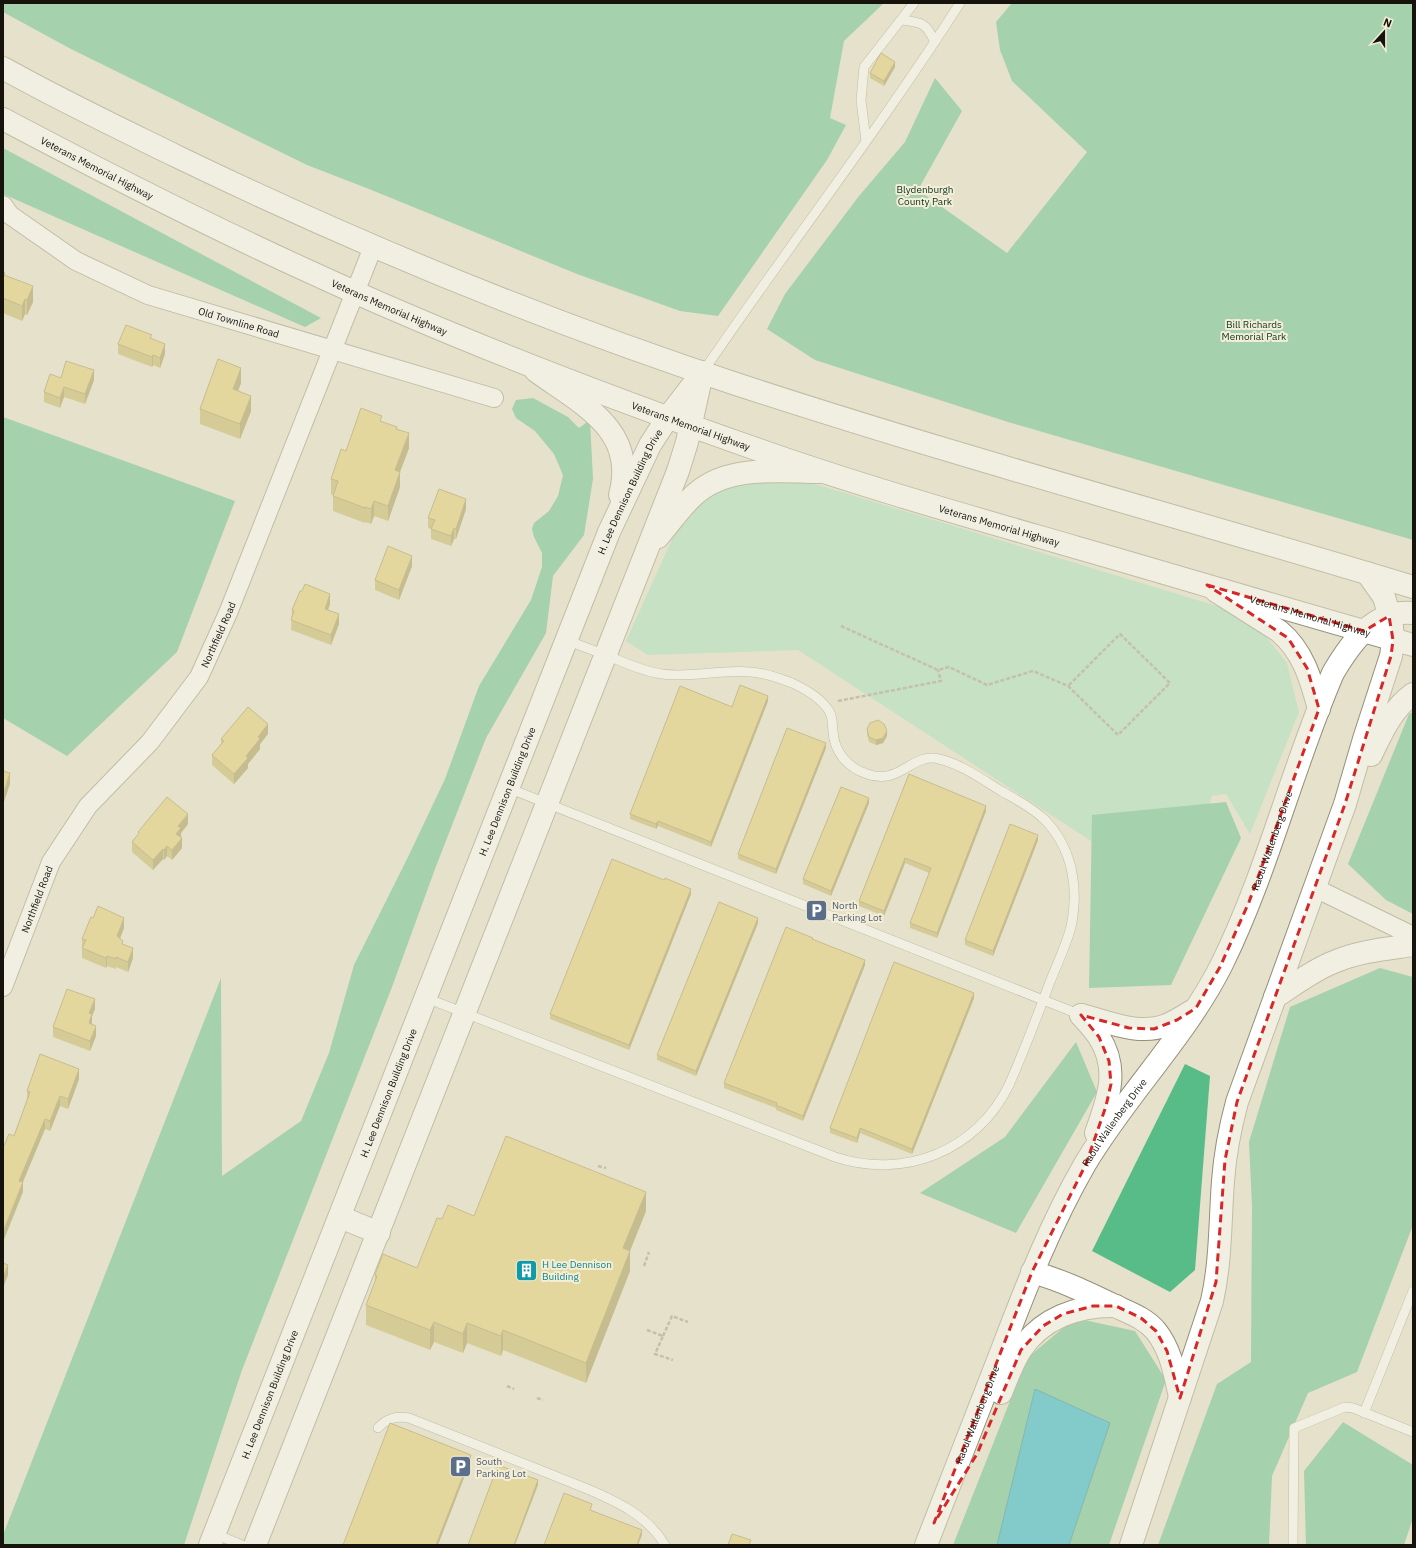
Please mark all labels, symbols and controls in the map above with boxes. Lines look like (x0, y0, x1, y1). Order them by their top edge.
north arrow (1364, 12, 1404, 52)
text: N (1381, 15, 1394, 31)
street label: Veterans Memorial Highway (38, 133, 156, 202)
park label: Blydenburgh County Park (897, 183, 953, 208)
street label: Veterans Memorial Highway (329, 276, 449, 338)
street label: Old Townline Road (197, 304, 281, 340)
park label: Bill Richards Memorial Park (1222, 318, 1287, 343)
street label: Veterans Memorial Highway (630, 398, 752, 453)
street label: H. Lee Dennison Building Drive (594, 426, 665, 556)
street label: Veterans Memorial Highway (937, 501, 1061, 549)
street label: Veterans Memorial Highway (1248, 592, 1372, 639)
street label: Northfield Road (198, 600, 238, 670)
street label: H. Lee Dennison Building Drive (476, 725, 538, 858)
street label: Raoul Wallenberg Drive (1248, 789, 1295, 892)
street label: Northfield Road (18, 864, 55, 935)
parking icon: North Parking Lot (804, 898, 830, 924)
place label: North Parking Lot (832, 899, 883, 924)
street label: H. Lee Dennison Building Drive (357, 1026, 420, 1159)
street label: Raoul Wallenberg Drive (1079, 1075, 1150, 1169)
building icon: H Lee Dennison Building (513, 1257, 539, 1283)
place label: H Lee Dennison Building (542, 1258, 612, 1283)
street label: H. Lee Dennison Building Drive (238, 1327, 301, 1461)
street label: Raoul Wallenberg Drive (952, 1363, 1002, 1466)
parking icon: South Parking Lot (447, 1454, 473, 1480)
place label: South Parking Lot (476, 1455, 527, 1480)

